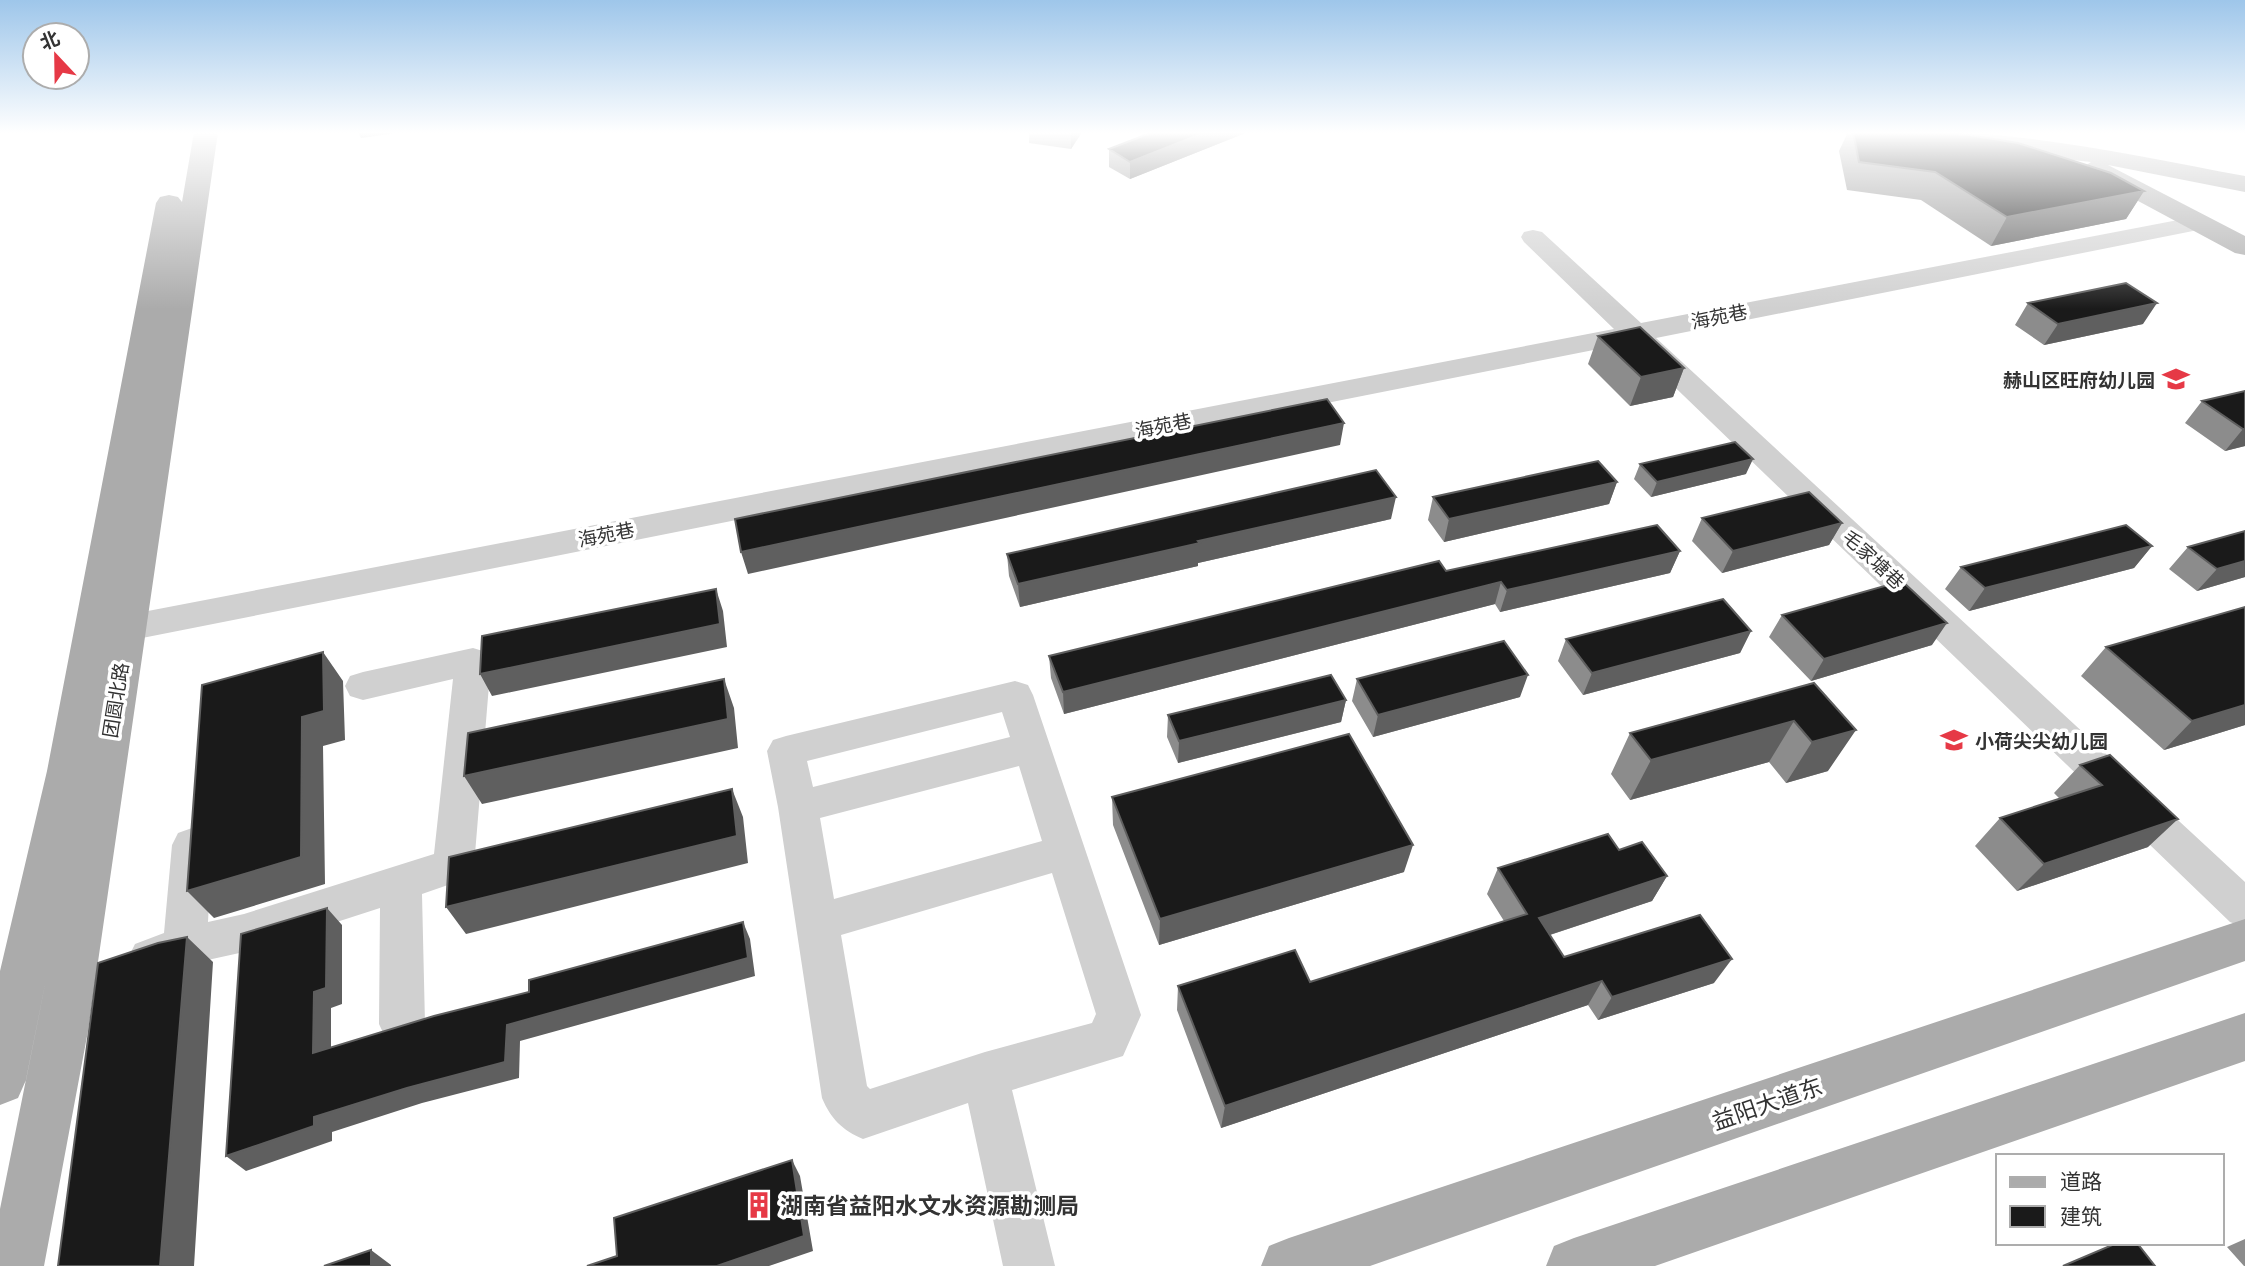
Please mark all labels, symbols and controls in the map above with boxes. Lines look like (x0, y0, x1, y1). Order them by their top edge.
north arrow (21, 21, 91, 91)
text: 北 (36, 26, 63, 54)
street label: 海苑巷 (1689, 299, 1749, 333)
school or university icon: 赫山区旺府幼儿园 (2161, 364, 2191, 394)
place label: 赫山区旺府幼儿园 (2003, 368, 2155, 391)
street label: 海苑巷 (1133, 408, 1193, 442)
street label: 海苑巷 (576, 517, 636, 551)
street label: 毛家塘巷 (1838, 525, 1910, 593)
street label: 团圆北路 (98, 661, 132, 739)
school or university icon: 小荷尖尖幼儿园 (1939, 725, 1969, 755)
place label: 小荷尖尖幼儿园 (1975, 729, 2108, 752)
street label: 益阳大道东 (1708, 1071, 1826, 1135)
legend (1996, 1154, 2224, 1245)
text: 道路 (2060, 1168, 2102, 1193)
building icon: 湖南省益阳水文水资源勘测局 (744, 1190, 774, 1220)
place label: 湖南省益阳水文水资源勘测局 (780, 1191, 1079, 1219)
text: 建筑 (2060, 1203, 2102, 1228)

